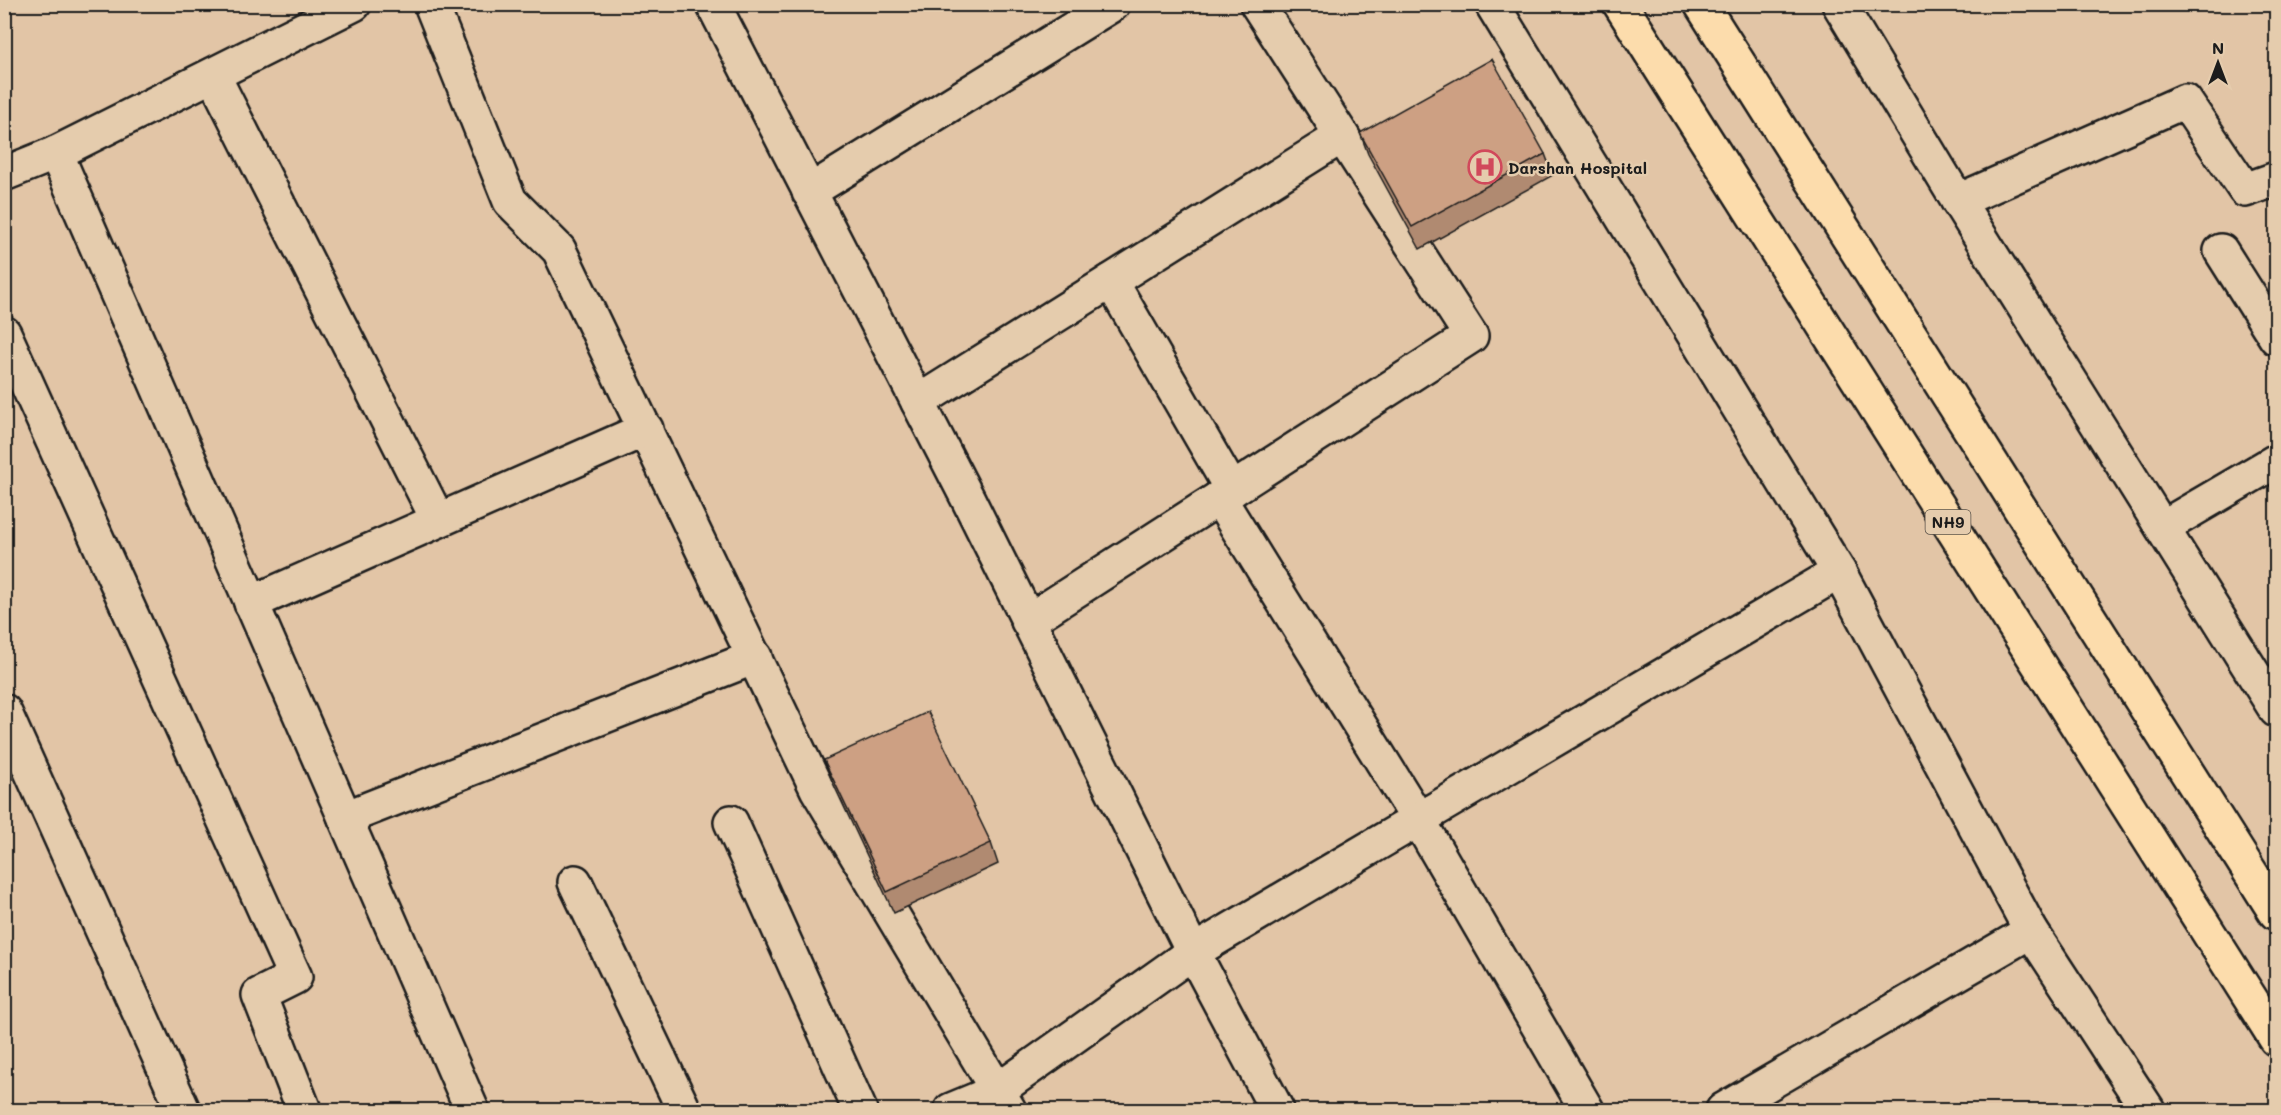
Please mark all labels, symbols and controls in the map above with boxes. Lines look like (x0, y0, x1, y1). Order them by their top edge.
north arrow (2188, 33, 2248, 93)
text: N (2212, 37, 2224, 58)
hospital icon: Darshan Hospital (1467, 149, 1503, 185)
place label: Darshan Hospital (1508, 157, 1647, 178)
road number: NH9 (1926, 510, 1970, 534)

